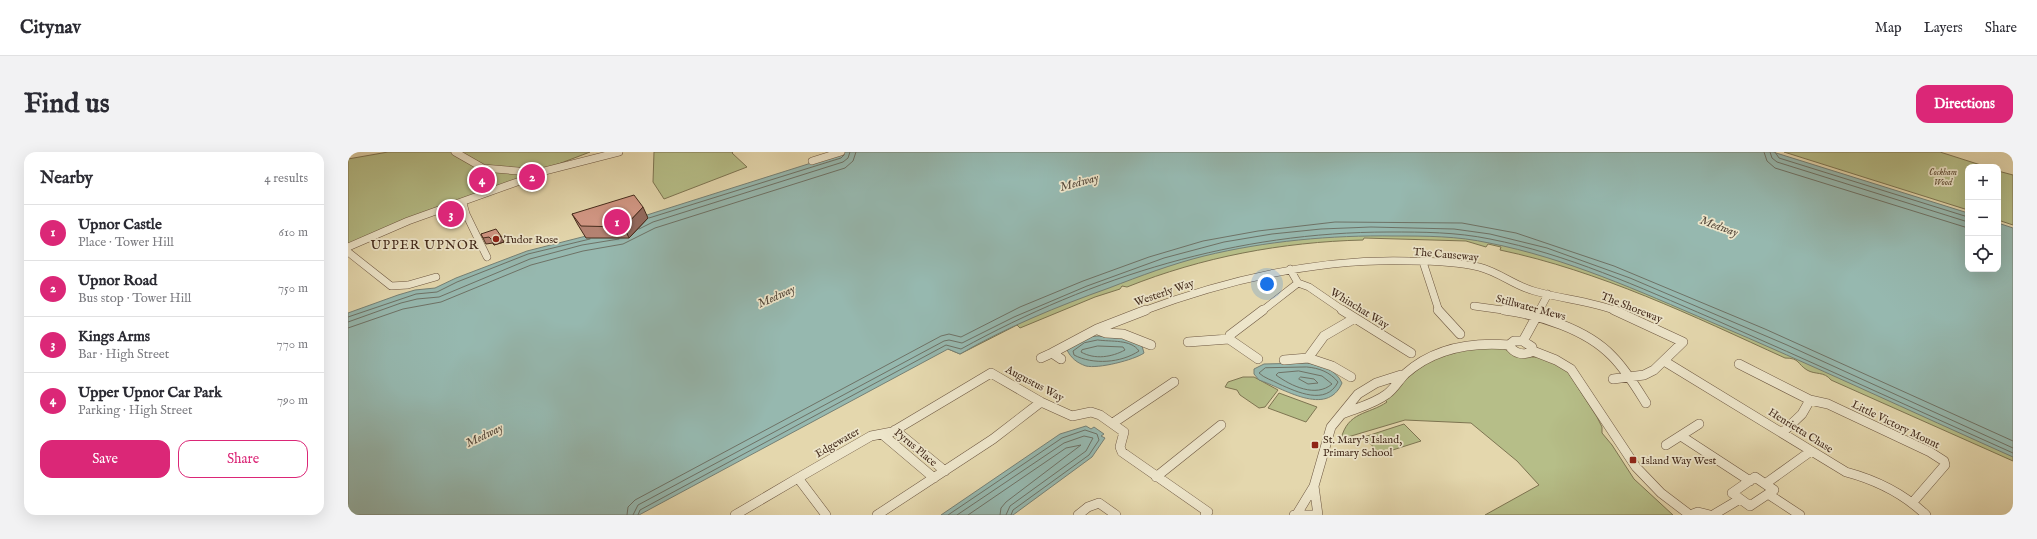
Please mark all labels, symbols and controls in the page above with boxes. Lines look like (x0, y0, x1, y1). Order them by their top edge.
text: Citynav (20, 16, 81, 40)
text: Map (1875, 19, 1902, 37)
text: Layers (1924, 19, 1963, 37)
text: Share (1985, 19, 2017, 37)
button: Directions (1916, 85, 2013, 123)
text: Find us (24, 87, 110, 122)
pin: 2 (519, 162, 545, 192)
map controls (1965, 164, 2001, 272)
button: + (1965, 164, 2001, 200)
pin: 4 (469, 165, 495, 195)
park label: Cockham Wood (1929, 167, 1957, 188)
text: Nearby (40, 168, 93, 189)
text: 4 results (264, 170, 308, 187)
water label: Medway (1058, 170, 1101, 195)
pin: 3 (438, 199, 464, 229)
button: − (1965, 200, 2001, 236)
pin: 1 (604, 207, 630, 237)
water label: Medway (1698, 213, 1740, 240)
text: Upnor Castle (78, 215, 162, 234)
text: 1 (51, 224, 55, 241)
text: 610 m (279, 224, 308, 241)
place label: Tudor Rose (504, 233, 558, 247)
text: Place · Tower Hill (78, 234, 174, 251)
marker: Tudor Rose (491, 234, 501, 244)
button: locate (1965, 236, 2001, 272)
district label: UPPER UPNOR (371, 237, 480, 254)
street label: The Causeway (1412, 245, 1480, 265)
text: Upnor Road (78, 271, 157, 290)
your location (1257, 274, 1277, 294)
street label: Westerly Way (1133, 276, 1197, 310)
text: 2 (50, 280, 56, 297)
text: 750 m (278, 280, 308, 297)
water label: Medway (755, 281, 798, 311)
street label: Whinchat Way (1327, 285, 1392, 333)
street label: The Shoreway (1599, 289, 1665, 327)
text: Bus stop · Tower Hill (78, 290, 191, 307)
street label: Stillwater Mews (1494, 292, 1567, 324)
text: Kings Arms (78, 327, 150, 346)
text: 3 (51, 336, 55, 353)
text: 770 m (277, 336, 308, 353)
text: Bar · High Street (78, 346, 169, 363)
street label: Augustus Way (1002, 362, 1067, 405)
text: Upper Upnor Car Park (78, 383, 222, 402)
text: 4 (50, 392, 56, 409)
text: 790 m (277, 392, 308, 409)
street label: Little Victory Mount (1849, 397, 1942, 452)
text: Parking · High Street (78, 402, 192, 419)
street label: Henrietta Chase (1765, 405, 1836, 456)
water label: Medway (463, 420, 506, 451)
street label: Edgewater (813, 424, 862, 461)
street label: Pyrus Place (891, 426, 940, 470)
place label: St. Mary's Island, Primary School (1323, 433, 1402, 460)
button: Save (40, 440, 170, 478)
button: Share (178, 440, 308, 478)
marker: St. Mary's Island, Primary School (1310, 440, 1320, 450)
place label: Island Way West (1641, 454, 1717, 468)
marker: Island Way West (1628, 455, 1638, 465)

